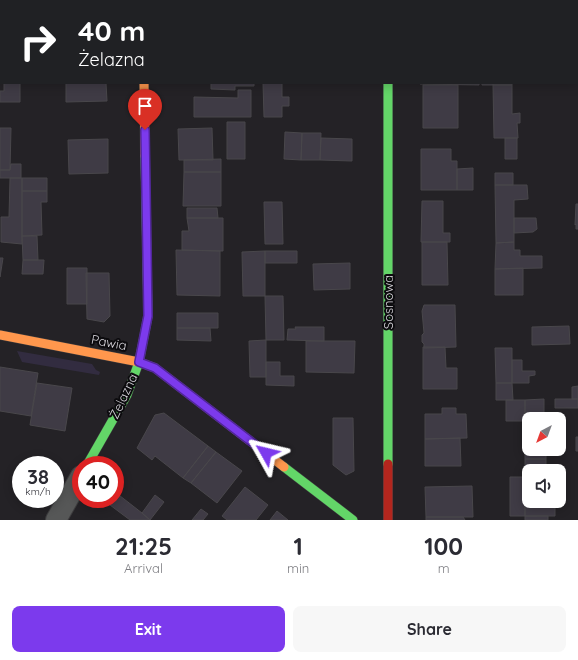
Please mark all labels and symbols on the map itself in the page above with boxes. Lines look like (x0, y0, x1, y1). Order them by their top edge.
pin (128, 89, 162, 130)
street label: Sosnowa (380, 275, 396, 329)
street label: Pawia (90, 331, 128, 353)
street label: Żelazna (106, 371, 140, 421)
north arrow (522, 412, 566, 456)
position arrow (245, 432, 287, 474)
speed limit sign: 40 (72, 456, 124, 508)

